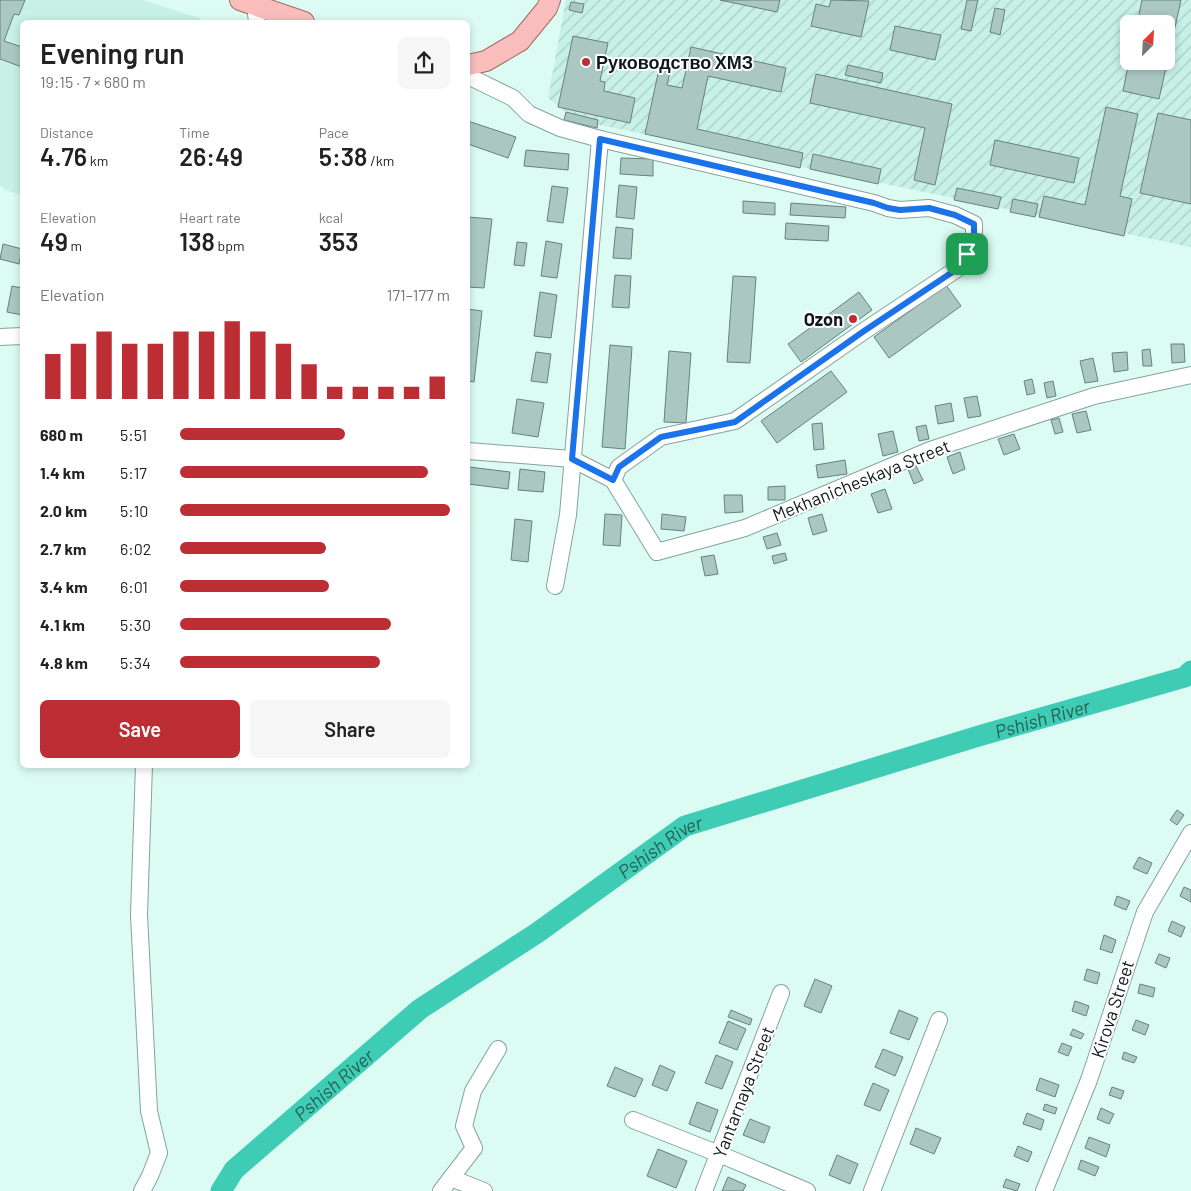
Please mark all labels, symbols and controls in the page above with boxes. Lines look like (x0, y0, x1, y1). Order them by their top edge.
north arrow (1120, 15, 1175, 70)
map controls (1120, 15, 1175, 70)
text: Evening run (40, 36, 185, 70)
button: share (398, 37, 450, 89)
place label: Руководство ХМЗ (596, 51, 753, 73)
marker: Руководство ХМЗ (580, 56, 592, 68)
text: 19:15 · 7 × 680 m (40, 72, 146, 91)
text: Distance (40, 124, 93, 141)
text: Time (179, 124, 210, 141)
text: Pace (319, 124, 349, 141)
text: 4.76 (40, 141, 87, 171)
text: 26:49 (179, 141, 243, 171)
text: 5:38 (319, 141, 367, 171)
text: km (87, 152, 108, 169)
text: /km (367, 152, 394, 169)
text: Elevation (40, 209, 96, 226)
text: Heart rate (179, 209, 241, 226)
text: kcal (319, 209, 343, 226)
text: 49 (40, 226, 68, 256)
text: 138 (179, 226, 215, 256)
text: 353 (319, 226, 358, 256)
pin (946, 233, 988, 275)
text: m (68, 237, 82, 254)
text: bpm (215, 237, 245, 254)
icon: arrive (953, 240, 981, 268)
text: Elevation (40, 285, 104, 304)
text: 171–177 m (387, 285, 450, 304)
place label: Ozon (804, 308, 843, 330)
marker: Ozon (847, 313, 859, 325)
text: 680 m (40, 425, 83, 444)
text: 5:51 (120, 425, 147, 444)
street label: Mekhanicheskaya Street (769, 434, 953, 526)
text: 1.4 km (40, 463, 85, 482)
text: 5:17 (120, 463, 147, 482)
text: 2.0 km (40, 501, 87, 520)
text: 5:10 (120, 501, 148, 520)
text: 2.7 km (40, 539, 86, 558)
text: 6:02 (120, 539, 151, 558)
text: 3.4 km (40, 577, 88, 596)
text: 6:01 (120, 577, 148, 596)
text: 4.1 km (40, 615, 85, 634)
text: 5:30 (120, 615, 151, 634)
text: 4.8 km (40, 653, 88, 672)
text: 5:34 (120, 653, 151, 672)
water label: Pshish River (992, 693, 1094, 742)
button: Save (40, 700, 240, 758)
button: Share (250, 700, 450, 758)
water label: Pshish River (613, 810, 706, 883)
street label: Kirova Street (1086, 957, 1138, 1061)
street label: Yantarnaya Street (708, 1023, 778, 1161)
water label: Pshish River (289, 1043, 379, 1125)

